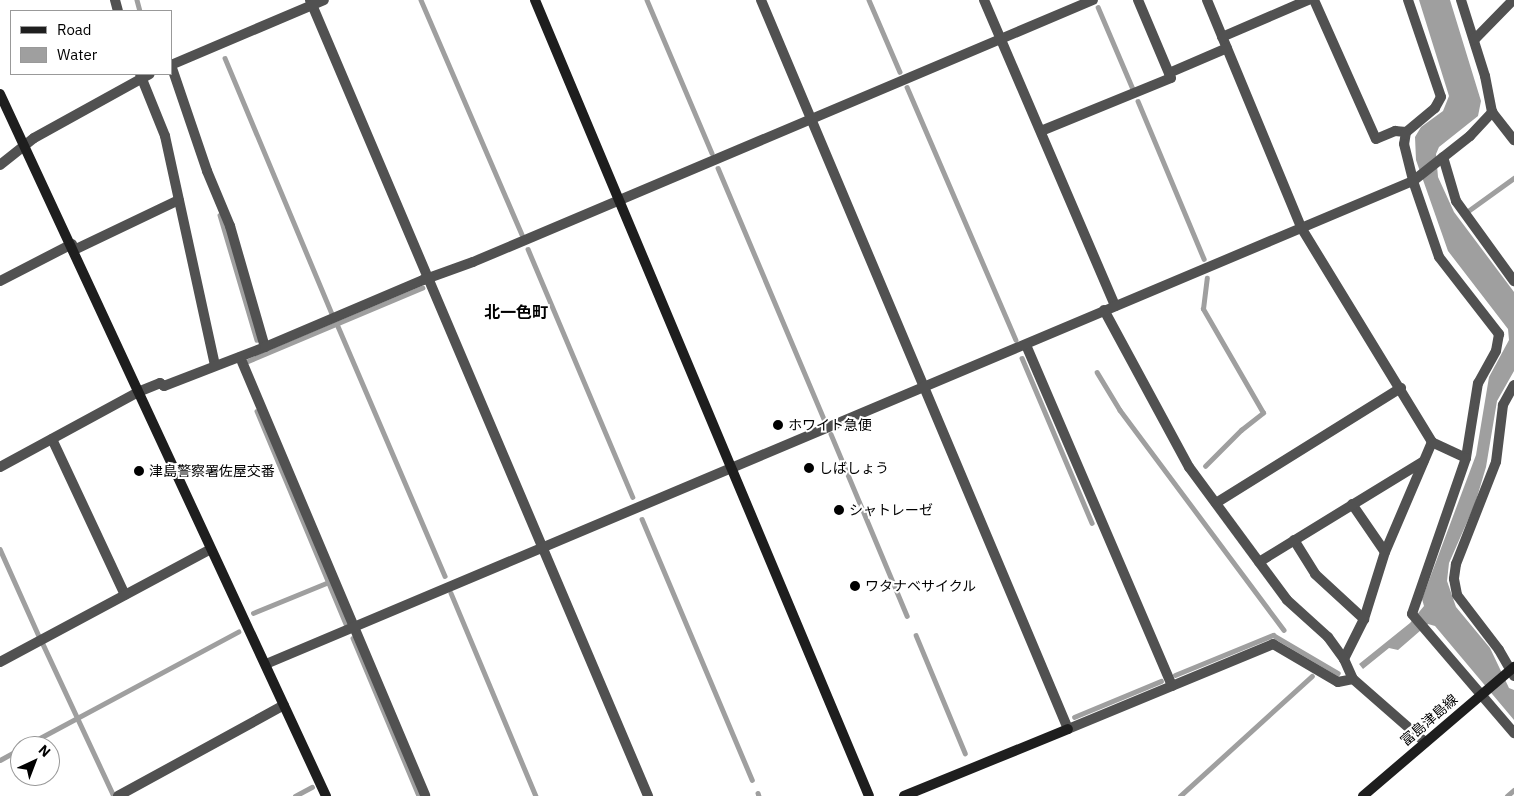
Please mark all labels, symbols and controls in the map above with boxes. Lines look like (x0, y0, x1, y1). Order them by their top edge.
legend (10, 10, 172, 75)
text: Road (57, 20, 92, 39)
text: Water (57, 45, 97, 64)
district label: 北一色町 (484, 302, 548, 322)
place label: ホワイト急便 (788, 417, 872, 433)
marker: ホワイト急便 (772, 419, 784, 431)
place label: しばしょう (819, 460, 889, 476)
marker: しばしょう (803, 462, 815, 474)
place label: 津島警察署佐屋交番 (149, 463, 275, 479)
marker: 津島警察署佐屋交番 (133, 465, 145, 477)
place label: シャトレーゼ (849, 502, 933, 518)
marker: シャトレーゼ (833, 504, 845, 516)
place label: ワタナベサイクル (865, 578, 977, 594)
marker: ワタナベサイクル (849, 580, 861, 592)
street label: 富島津島線 (1397, 691, 1461, 749)
north arrow (10, 736, 60, 786)
text: N (35, 741, 54, 761)

